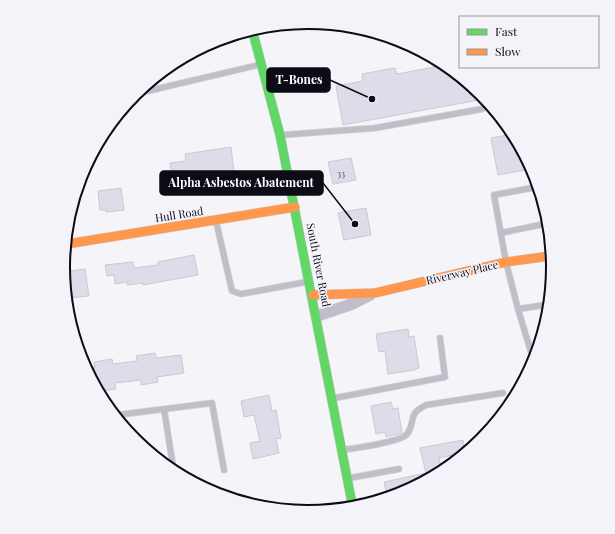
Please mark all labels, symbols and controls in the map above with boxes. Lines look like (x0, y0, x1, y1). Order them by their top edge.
legend (459, 16, 599, 68)
text: Fast (495, 23, 518, 39)
text: Slow (495, 43, 521, 59)
callout: T-Bones (267, 68, 330, 92)
text: T-Bones (275, 71, 323, 87)
house number: 33 (337, 167, 345, 179)
callout: Alpha Asbestos Abatement (160, 171, 323, 195)
text: Alpha Asbestos Abatement (167, 174, 315, 190)
street label: Hull Road (154, 203, 205, 225)
street label: South River Road (304, 222, 335, 309)
street label: Riverway Place (424, 256, 500, 288)

